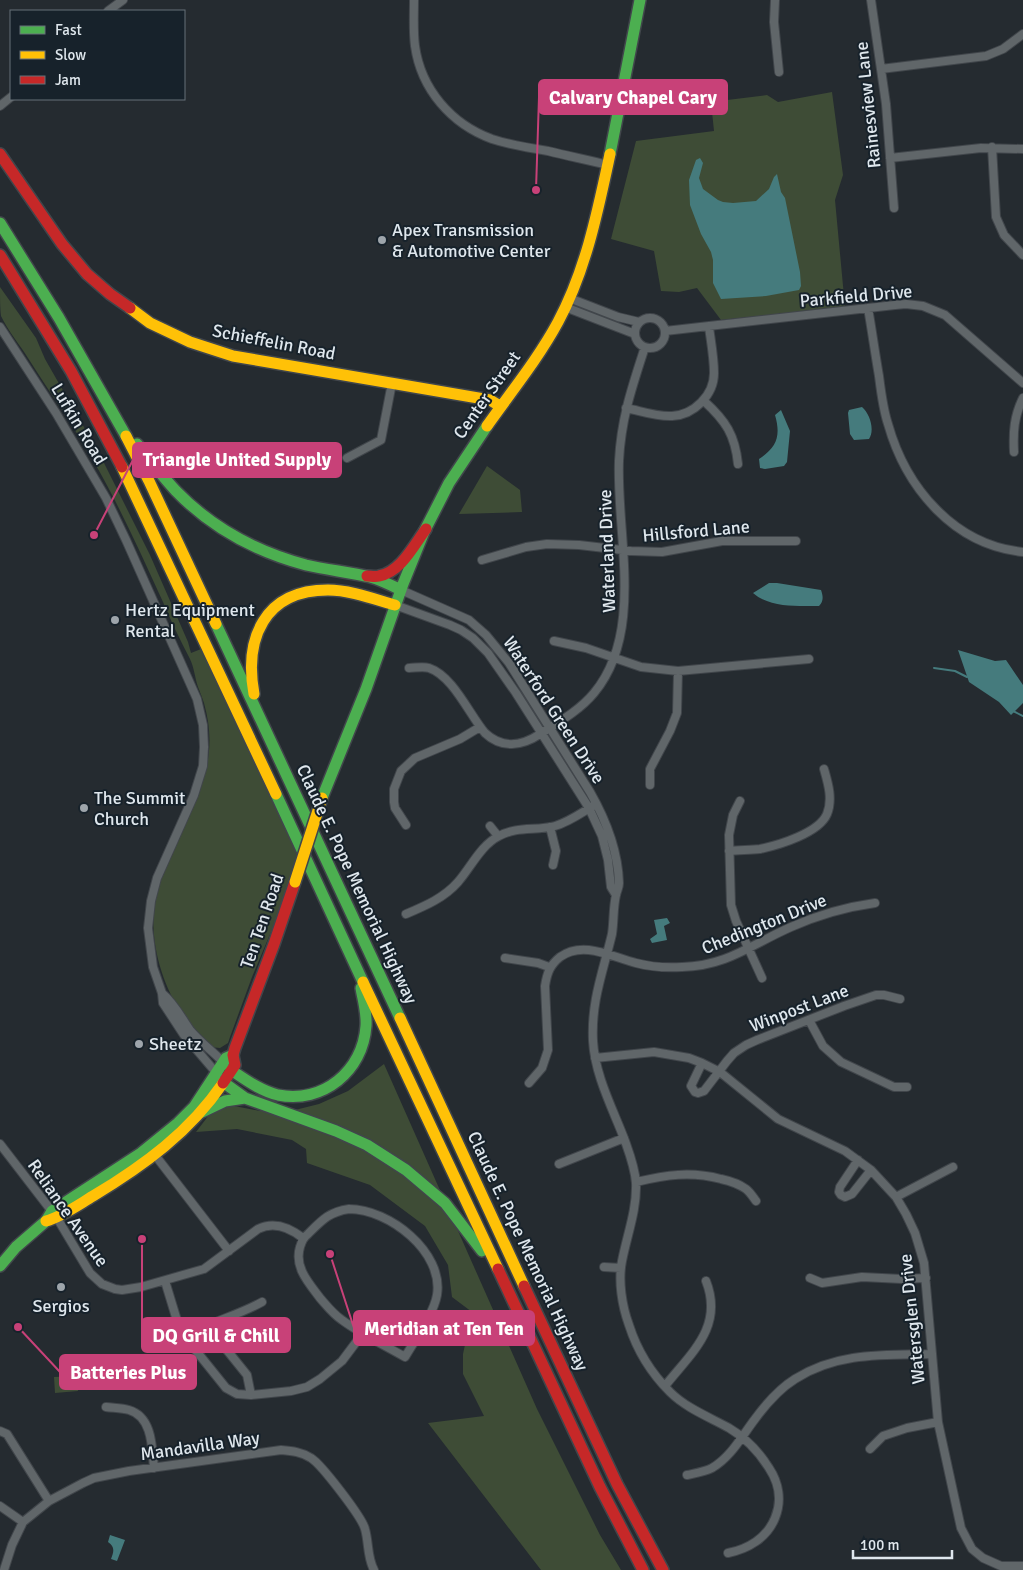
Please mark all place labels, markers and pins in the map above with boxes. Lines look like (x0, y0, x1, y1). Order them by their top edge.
callout: Calvary Chapel Cary (539, 80, 727, 114)
place label: Apex Transmission & Automotive Center (392, 219, 551, 262)
marker: Apex Transmission & Automotive Center (376, 234, 388, 246)
callout: Triangle United Supply (133, 443, 341, 477)
place label: Hertz Equipment Rental (125, 599, 255, 642)
marker: Hertz Equipment Rental (109, 614, 121, 626)
place label: The Summit Church (94, 787, 185, 830)
marker: The Summit Church (78, 802, 90, 814)
place label: Sheetz (149, 1033, 201, 1055)
marker: Sheetz (133, 1038, 145, 1050)
marker: Sergios (55, 1281, 67, 1293)
place label: Sergios (32, 1295, 90, 1317)
callout: Meridian at Ten Ten (354, 1311, 534, 1345)
callout: DQ Grill & Chill (142, 1318, 290, 1352)
callout: Batteries Plus (60, 1355, 196, 1389)

